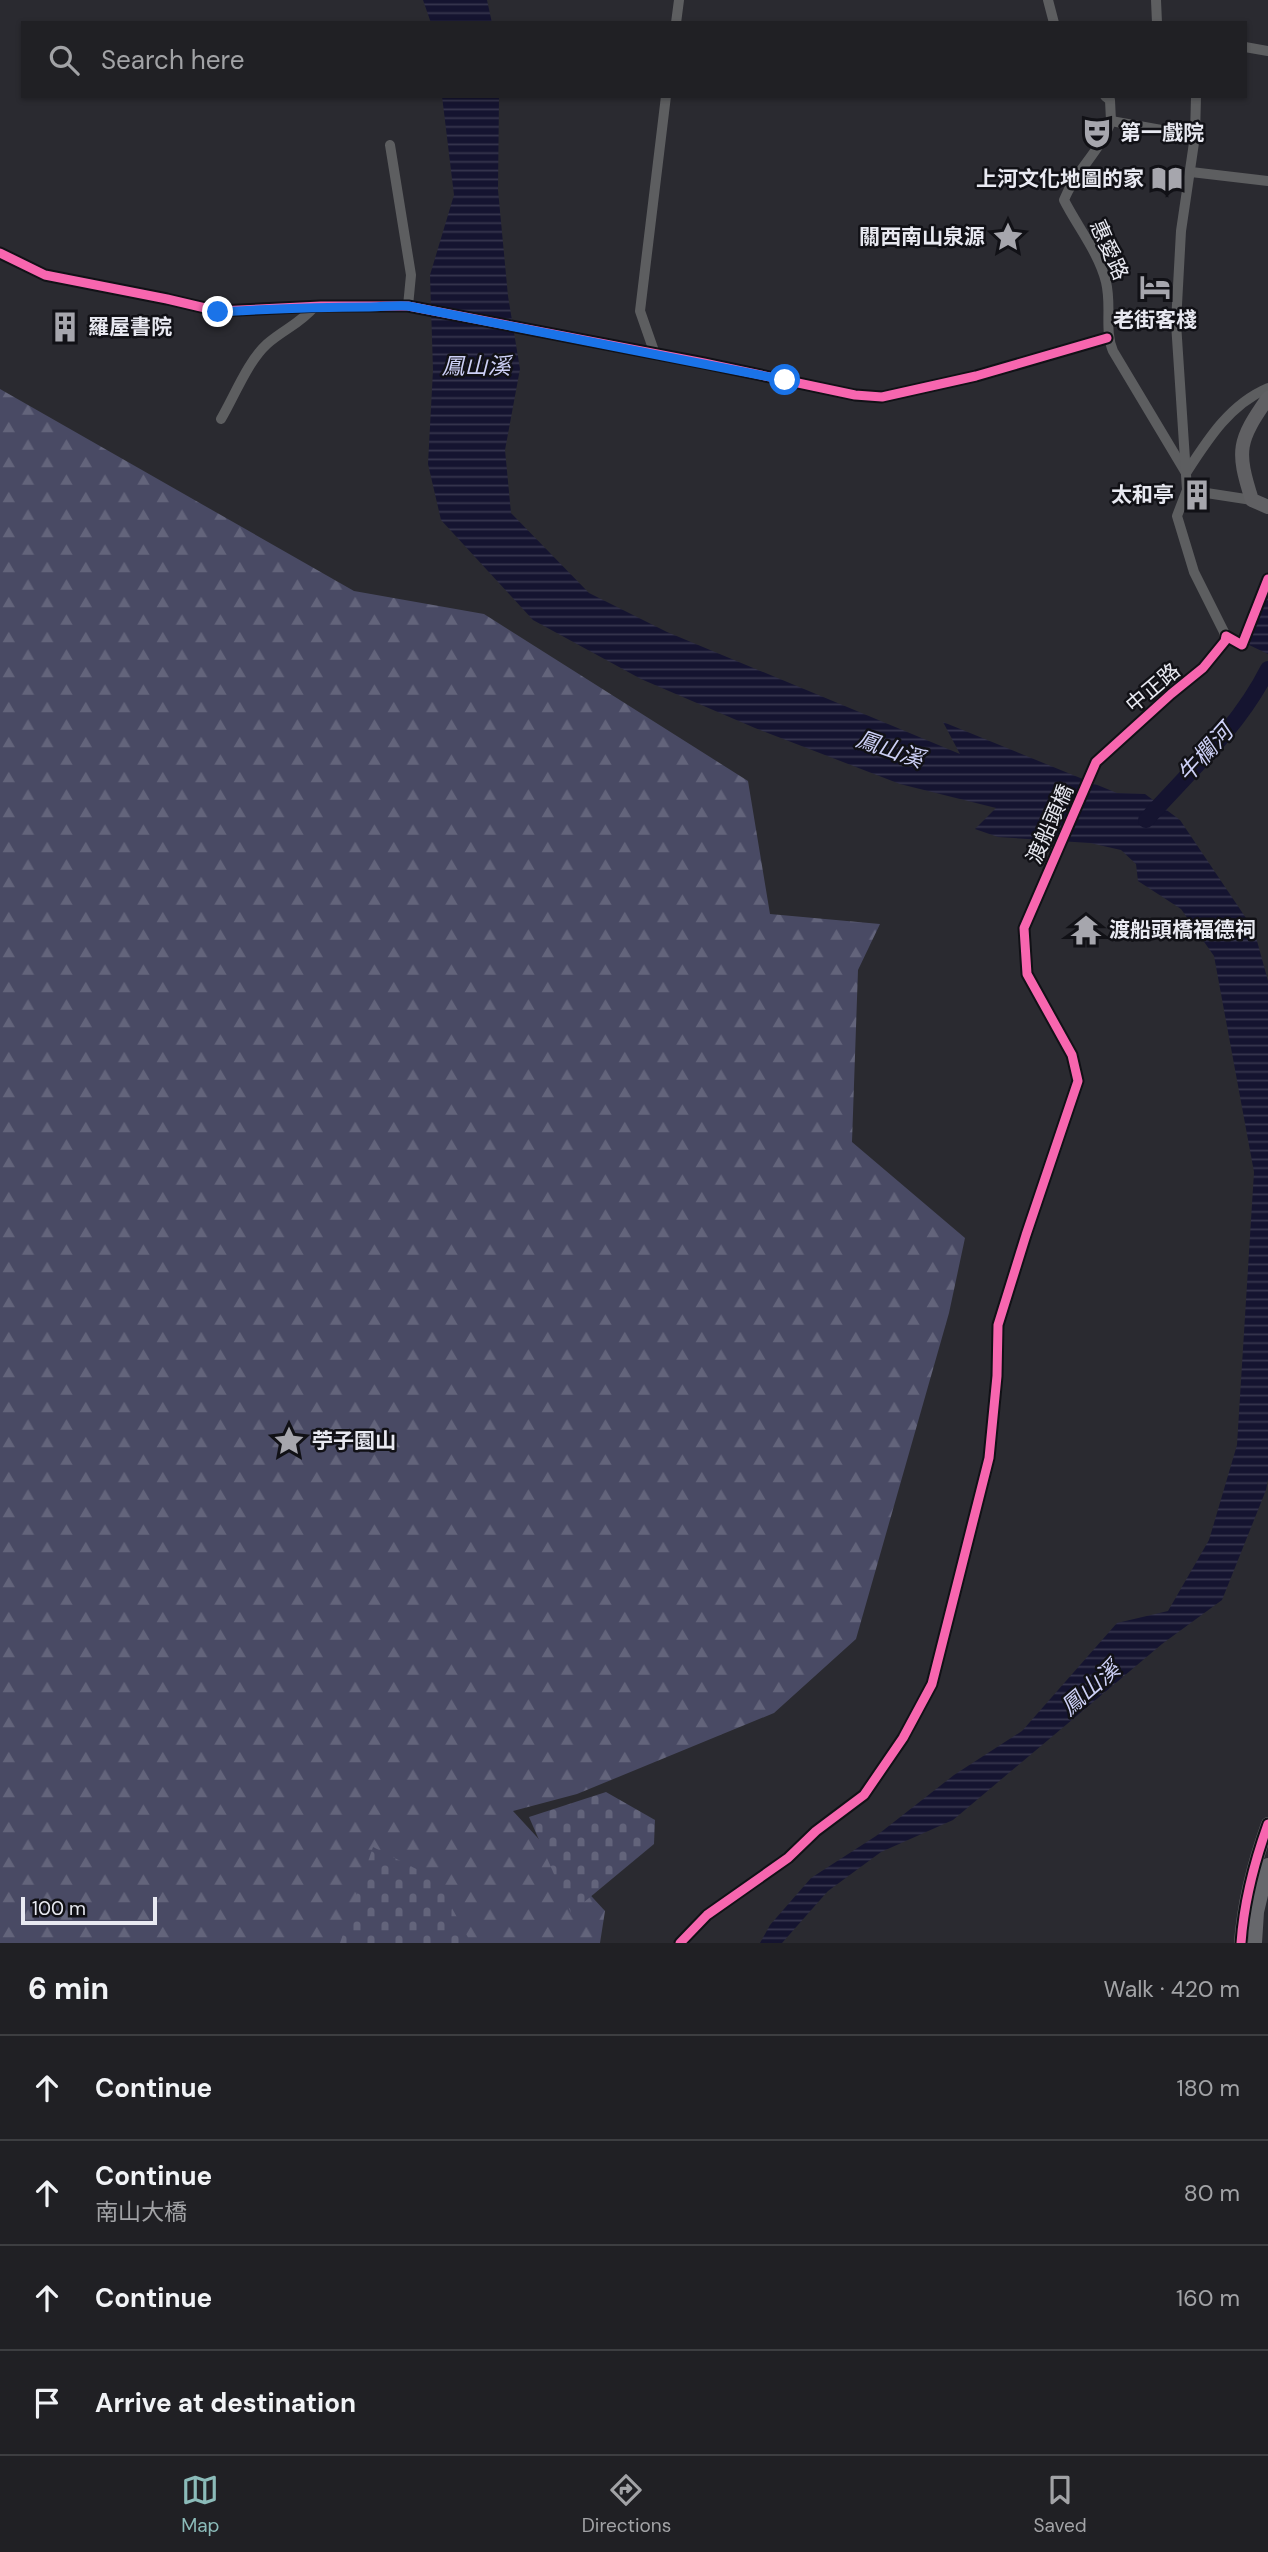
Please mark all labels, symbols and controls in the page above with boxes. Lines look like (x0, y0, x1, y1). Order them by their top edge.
search box (21, 21, 1247, 98)
icon: search (45, 41, 83, 79)
text: Search here (101, 43, 244, 77)
theatre icon: 第一戲院 (1080, 116, 1114, 150)
place label: 第一戲院 (1120, 119, 1204, 147)
library icon: 上河文化地圖的家 (1150, 162, 1184, 196)
place label: 上河文化地圖的家 (976, 165, 1144, 193)
street label: 惠愛路 (1083, 216, 1135, 284)
place icon: 關西南山泉源 (991, 220, 1025, 254)
place label: 關西南山泉源 (859, 223, 985, 251)
hotel icon: 老街客棧 (1138, 270, 1172, 304)
route end (202, 296, 233, 327)
place label: 老街客棧 (1113, 306, 1197, 334)
building icon: 羅屋書院 (48, 310, 82, 344)
place label: 羅屋書院 (88, 313, 172, 341)
water label: 鳳山溪 (442, 351, 514, 381)
route start (769, 364, 800, 395)
building icon: 太和亭 (1180, 478, 1214, 512)
place label: 太和亭 (1111, 481, 1174, 509)
street label: 中正路 (1120, 657, 1186, 719)
water label: 牛欄河 (1171, 714, 1242, 789)
water label: 鳳山溪 (852, 724, 930, 775)
street label: 渡船頭橋 (1020, 780, 1080, 868)
temple icon: 渡船頭橋福德祠 (1069, 913, 1103, 947)
place label: 渡船頭橋福德祠 (1109, 916, 1256, 944)
place icon: 苧子園山 (272, 1424, 306, 1458)
place label: 苧子園山 (312, 1427, 396, 1455)
water label: 鳳山溪 (1054, 1652, 1128, 1722)
scale bar (21, 1894, 158, 1926)
text: 100 m (32, 1896, 86, 1921)
text: 6 min (28, 1969, 109, 2008)
text: Walk · 420 m (1104, 1974, 1240, 2004)
icon: ahead (28, 2069, 66, 2107)
text: Continue (95, 2071, 212, 2105)
text: 180 m (1176, 2073, 1240, 2103)
text: Continue (95, 2159, 212, 2193)
icon: ahead (28, 2174, 66, 2212)
text: 80 m (1184, 2178, 1240, 2208)
text: 南山大橋 (95, 2197, 187, 2227)
icon: ahead (28, 2279, 66, 2317)
text: Continue (95, 2281, 212, 2315)
text: 160 m (1176, 2283, 1240, 2313)
icon: arrive (28, 2384, 66, 2422)
text: Arrive at destination (95, 2386, 356, 2420)
tab: Map (181, 2471, 219, 2538)
tab: Directions (582, 2471, 671, 2538)
tab: Saved (1034, 2471, 1087, 2538)

